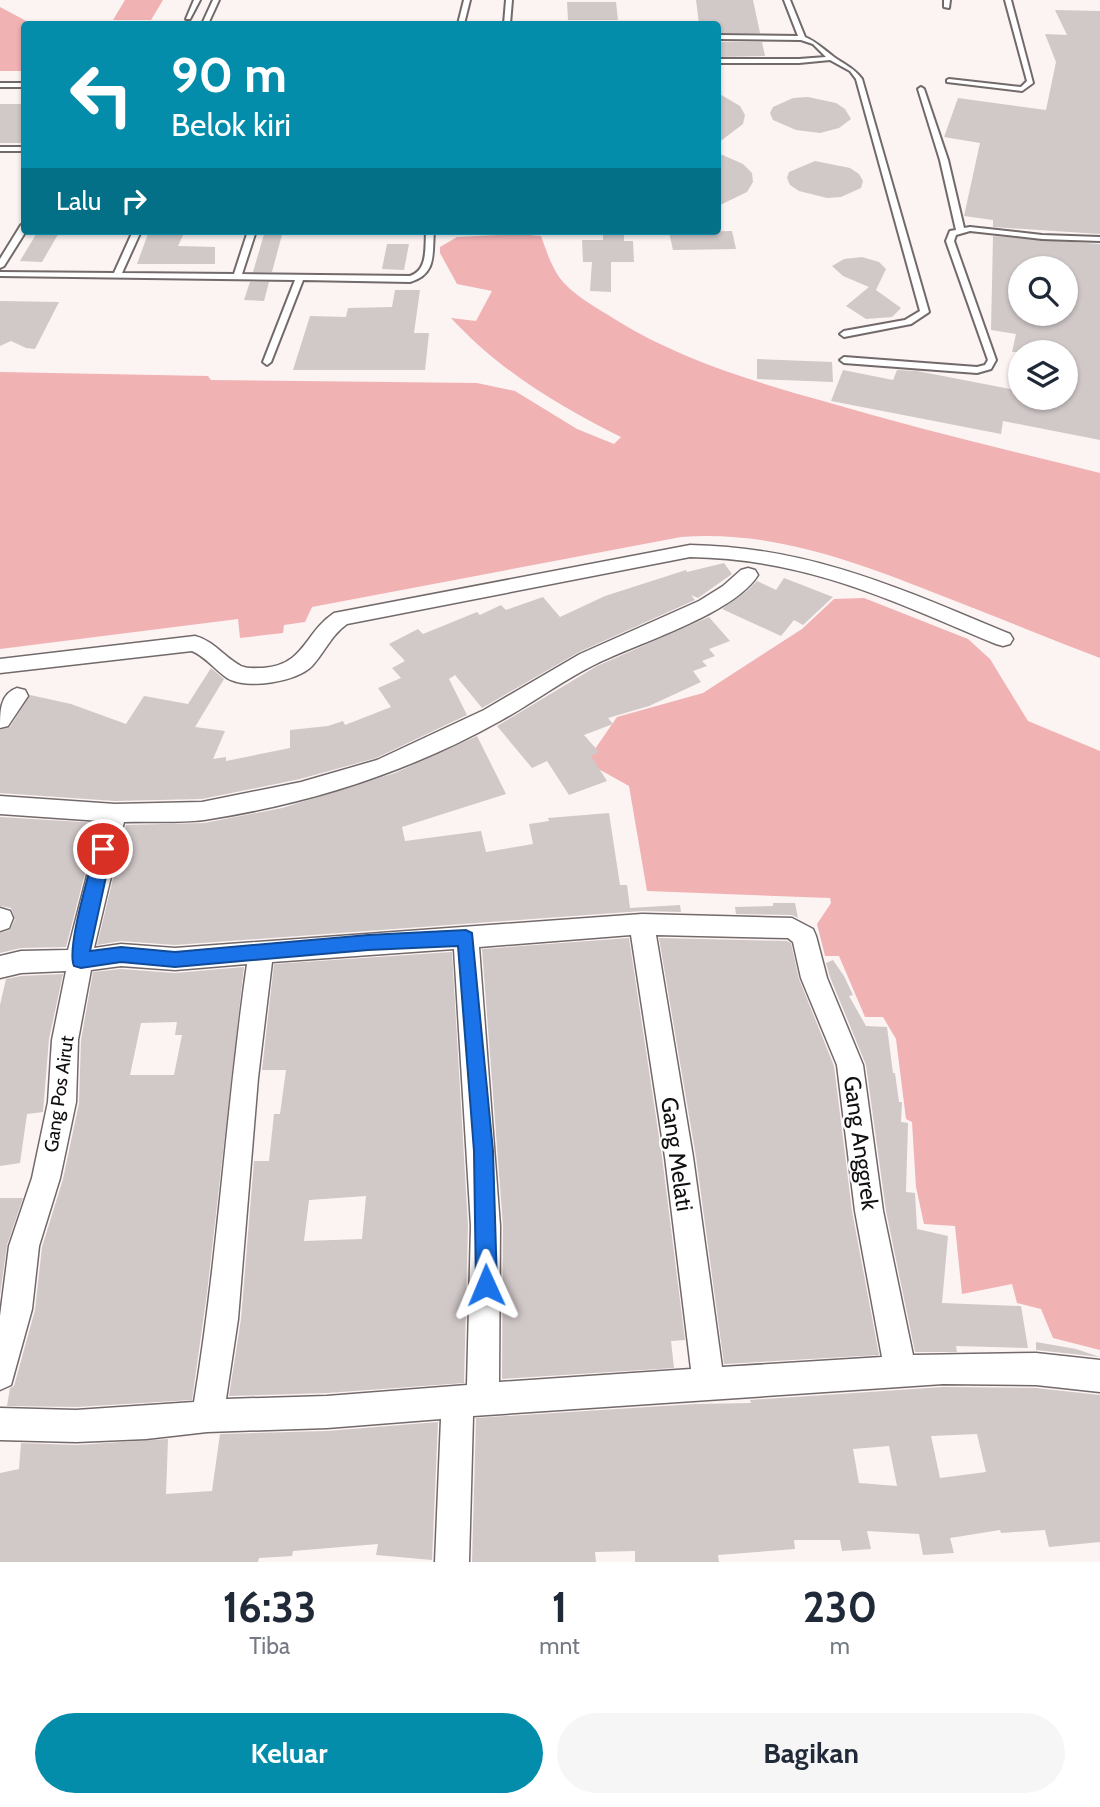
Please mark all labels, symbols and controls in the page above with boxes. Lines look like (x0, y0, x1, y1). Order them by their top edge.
text: 90 m (171, 45, 287, 104)
icon: left (56, 49, 147, 140)
text: Belok kiri (171, 105, 291, 144)
icon: right (115, 182, 153, 220)
text: Lalu (56, 185, 101, 217)
map controls (1008, 256, 1078, 410)
button: search (1008, 256, 1078, 326)
button: layers (1008, 340, 1078, 410)
pin (73, 819, 133, 879)
icon: arrive (84, 830, 122, 868)
street label: Gang Pos Airut (39, 1034, 79, 1154)
street label: Gang Anggrek (838, 1074, 884, 1212)
street label: Gang Melati (655, 1095, 699, 1213)
position arrow (449, 1248, 523, 1322)
text: 16:33 (223, 1581, 316, 1633)
text: 1 (552, 1581, 567, 1633)
text: 230 (803, 1581, 877, 1633)
text: Tiba (249, 1632, 290, 1660)
text: mnt (539, 1632, 580, 1660)
text: m (830, 1632, 850, 1660)
button: Keluar (35, 1713, 543, 1793)
button: Bagikan (557, 1713, 1065, 1793)

